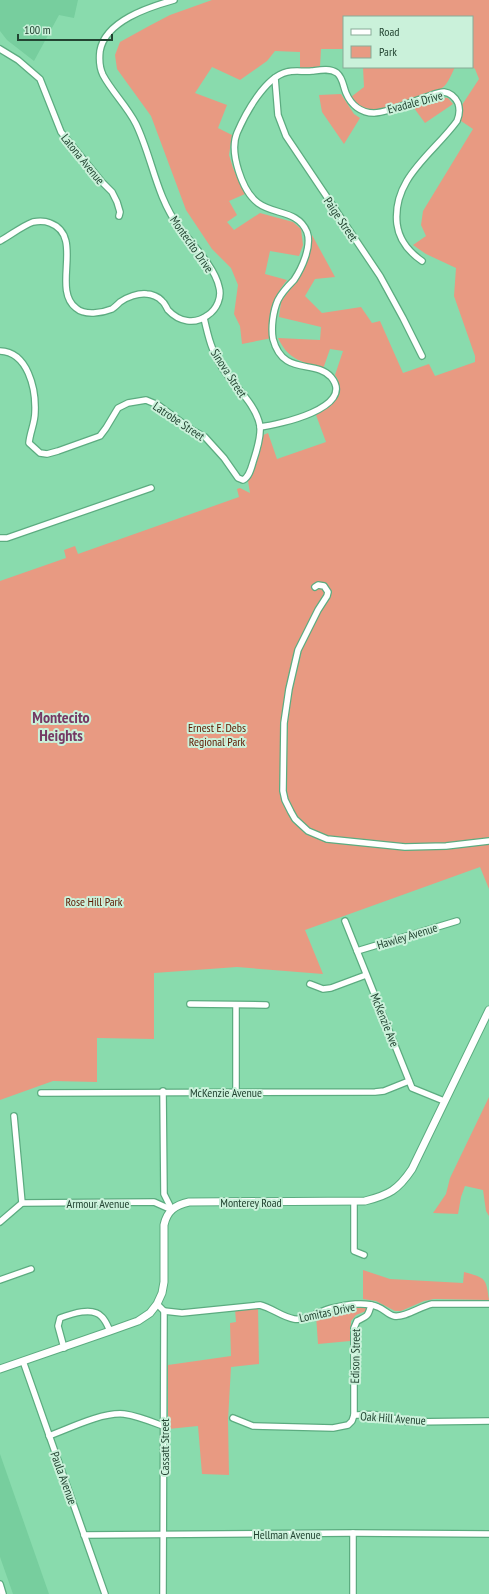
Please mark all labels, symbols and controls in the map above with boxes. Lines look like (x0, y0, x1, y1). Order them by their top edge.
scale bar (18, 16, 112, 42)
legend (343, 16, 473, 68)
text: 100 m (24, 22, 51, 37)
text: Road (379, 24, 399, 39)
text: Park (379, 44, 397, 59)
street label: Evadale Drive (386, 87, 444, 117)
street label: Latona Avenue (58, 131, 108, 187)
street label: Paige Street (321, 194, 362, 245)
street label: Montecito Drive (167, 213, 217, 275)
street label: Sinova Street (208, 346, 251, 401)
street label: Latrobe Street (150, 398, 208, 444)
district label: Montecito Heights (32, 707, 90, 745)
park label: Ernest E. Debs Regional Park (188, 720, 246, 749)
park label: Rose Hill Park (65, 894, 123, 909)
street label: Hawley Avenue (375, 920, 439, 952)
street label: McKenzie Ave (367, 991, 403, 1049)
street label: McKenzie Avenue (190, 1085, 262, 1100)
street label: Monterey Road (220, 1195, 282, 1210)
street label: Armour Avenue (66, 1196, 130, 1211)
street label: Lomitas Drive (298, 1299, 356, 1325)
street label: Edison Street (347, 1328, 363, 1384)
street label: Oak Hill Avenue (360, 1408, 426, 1428)
street label: Cassatt Street (157, 1418, 172, 1476)
street label: Paula Avenue (48, 1449, 81, 1507)
street label: Hellman Avenue (253, 1527, 321, 1542)

